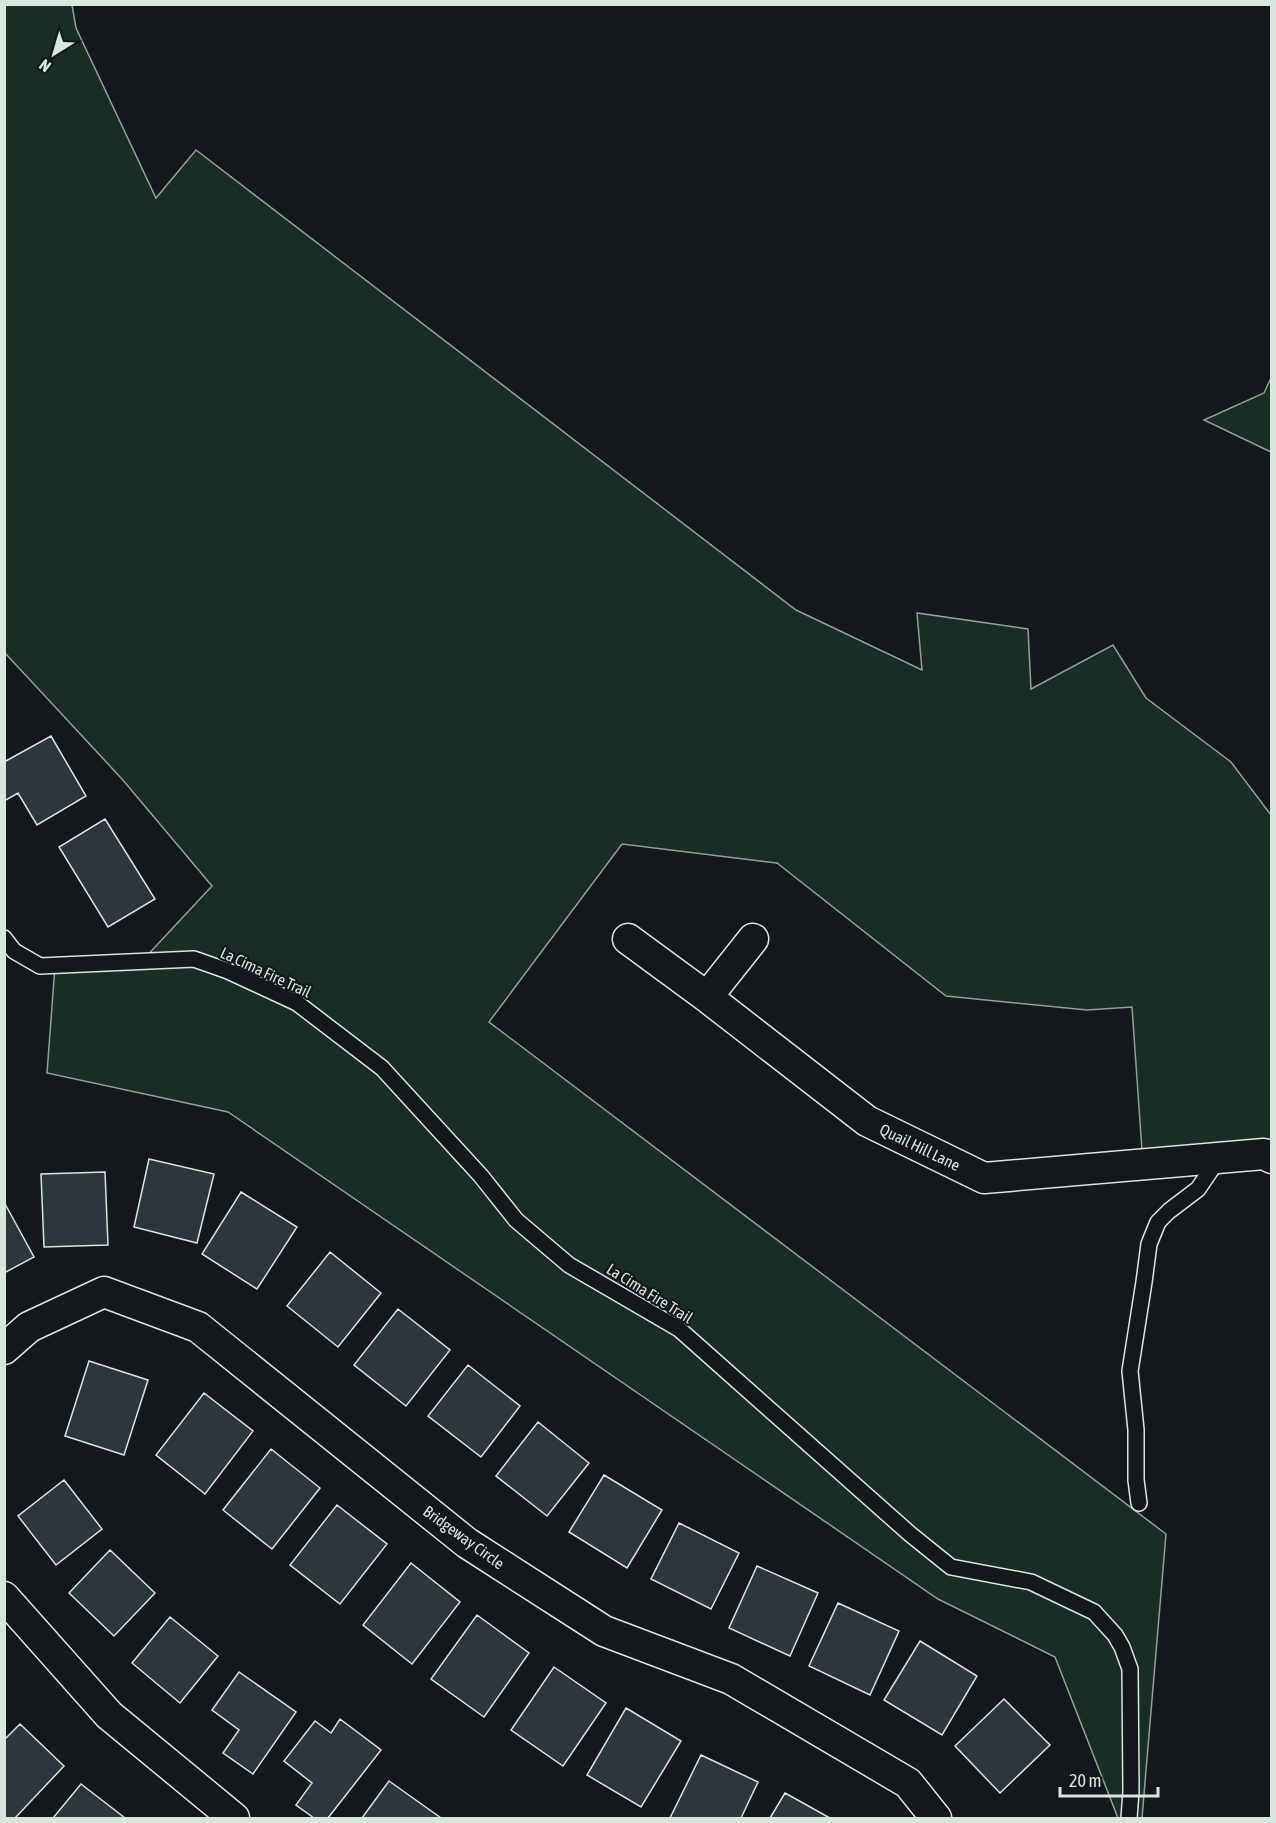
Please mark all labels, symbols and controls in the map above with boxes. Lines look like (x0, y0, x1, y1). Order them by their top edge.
north arrow (24, 24, 84, 84)
text: N (36, 56, 54, 76)
street label: La Cima Fire Trail (218, 943, 315, 1001)
street label: Quail Hill Lane (877, 1120, 963, 1174)
street label: La Cima Fire Trail (604, 1259, 697, 1327)
street label: Bridgeway Circle (419, 1502, 508, 1573)
scale bar (1060, 1760, 1158, 1798)
text: 20 m (1069, 1770, 1101, 1791)

